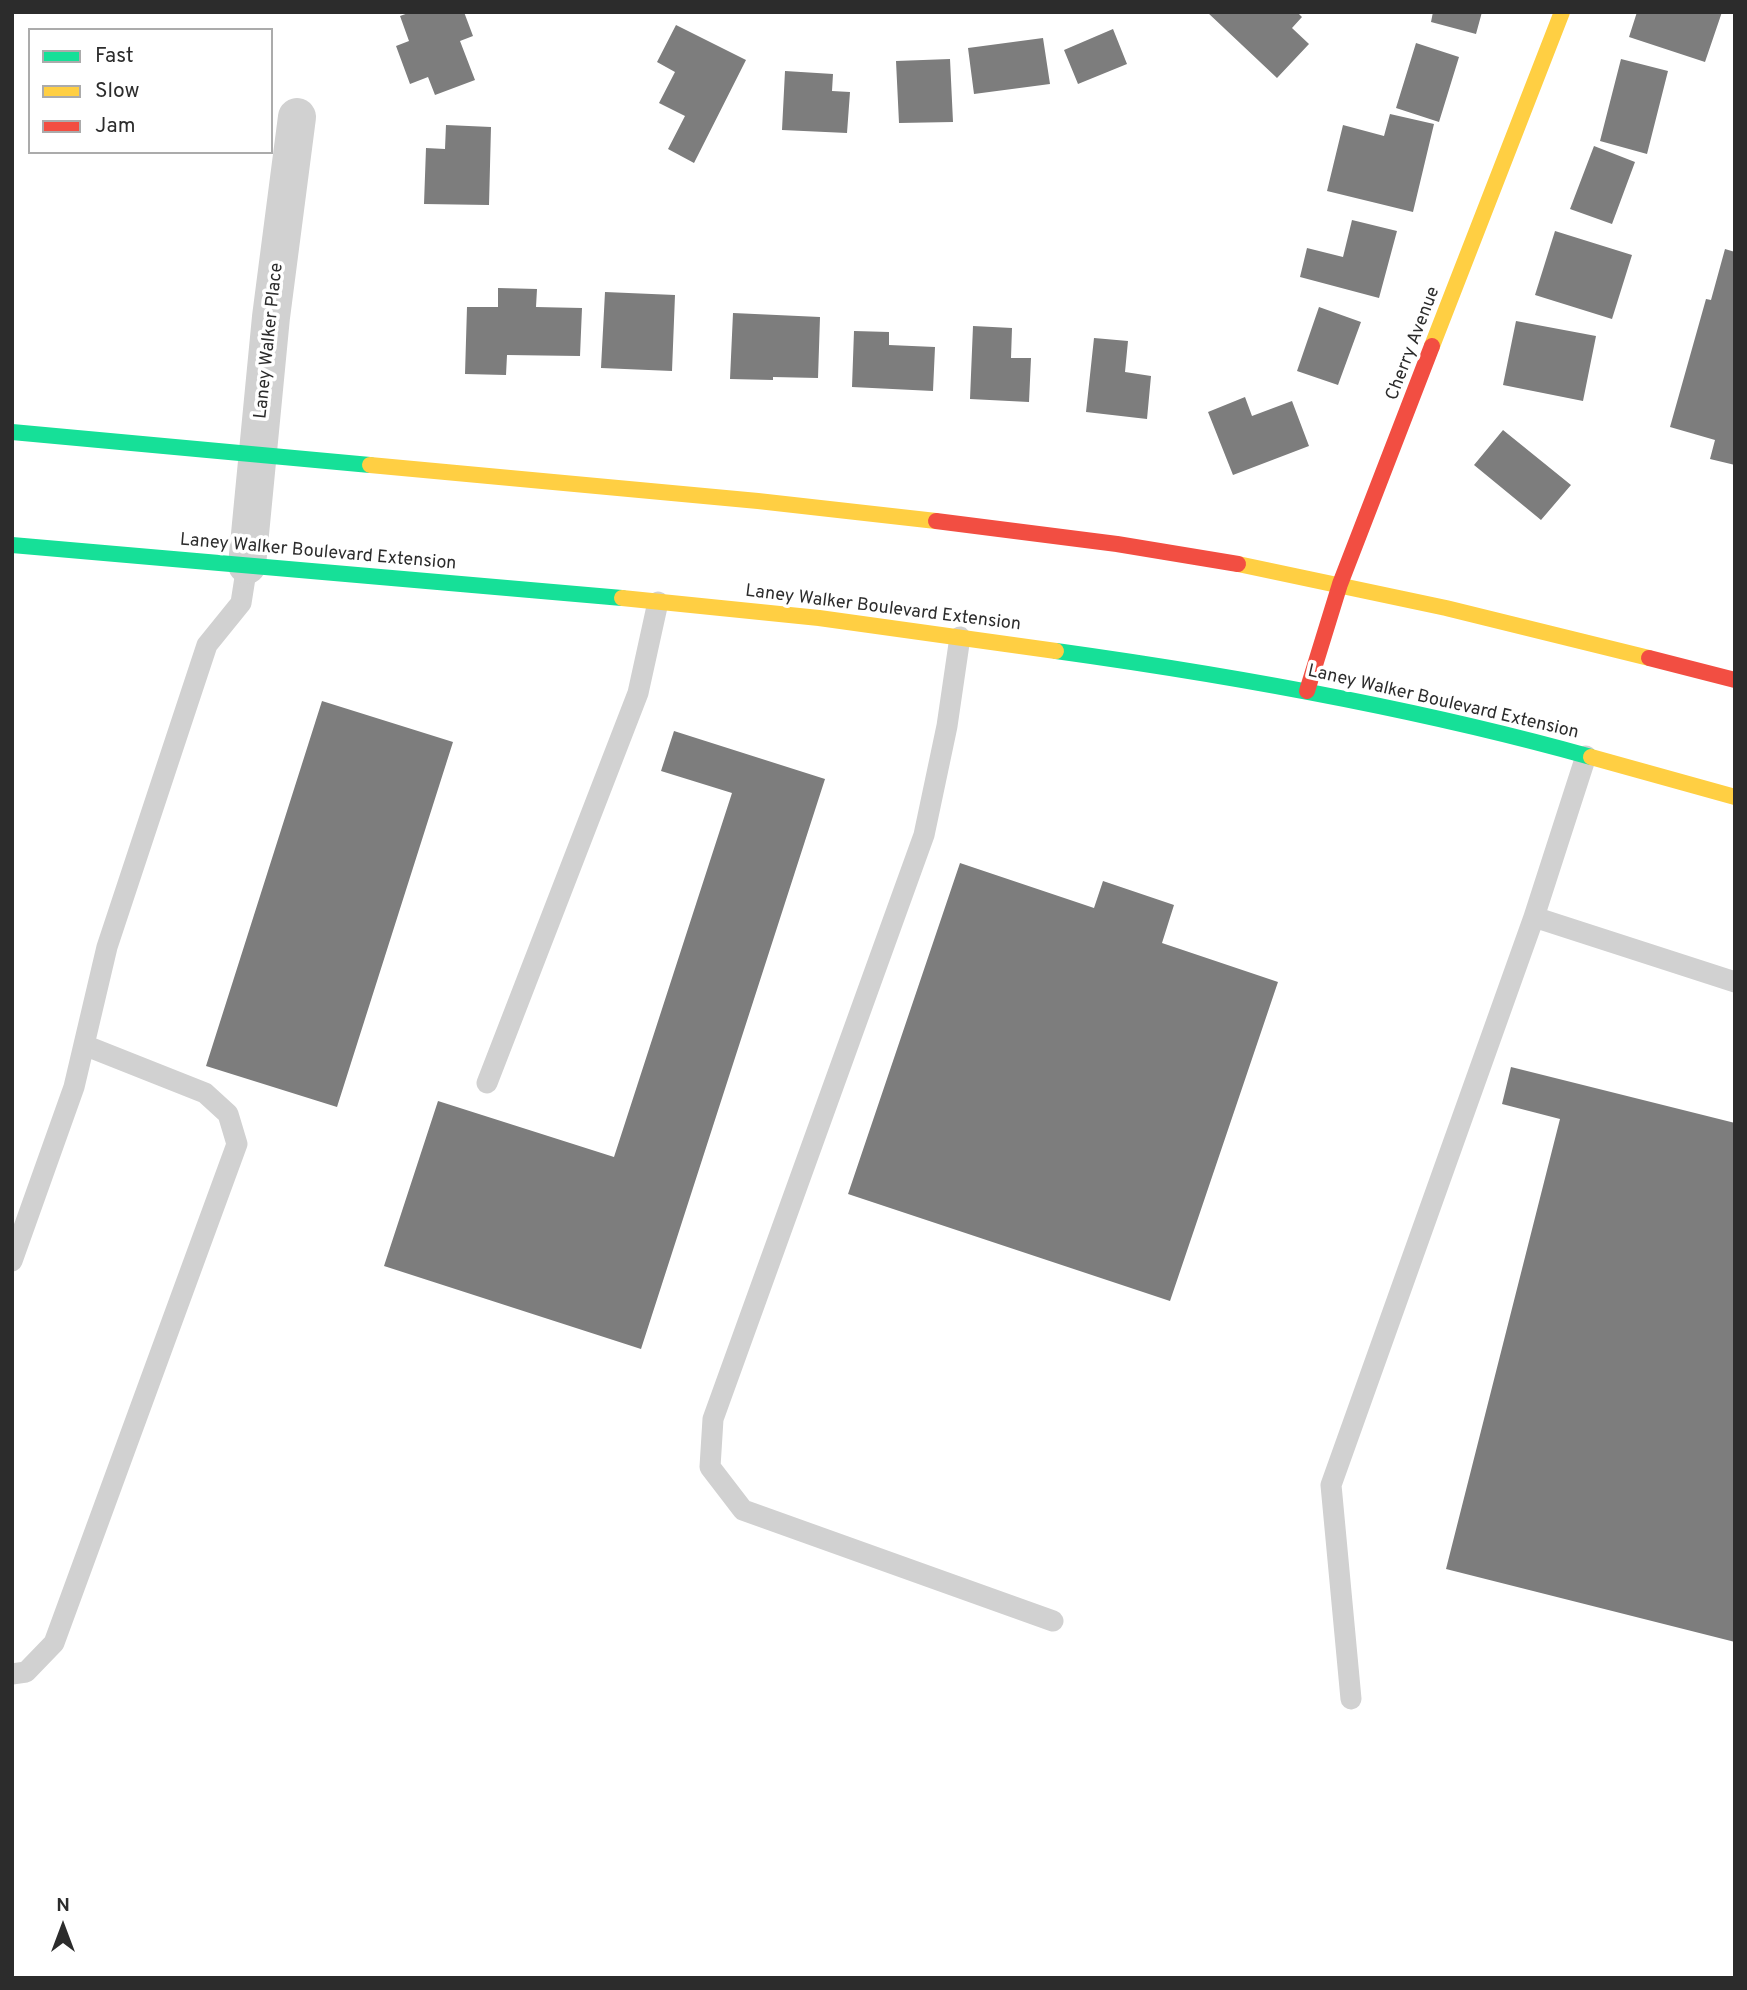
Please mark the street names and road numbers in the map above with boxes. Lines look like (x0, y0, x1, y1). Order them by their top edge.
street label: Laney Walker Place (251, 262, 289, 420)
street label: Cherry Avenue (1382, 284, 1446, 404)
street label: Laney Walker Boulevard Extension (179, 530, 457, 576)
street label: Laney Walker Boulevard Extension (744, 581, 1022, 637)
street label: Laney Walker Boulevard Extension (1305, 661, 1581, 745)

